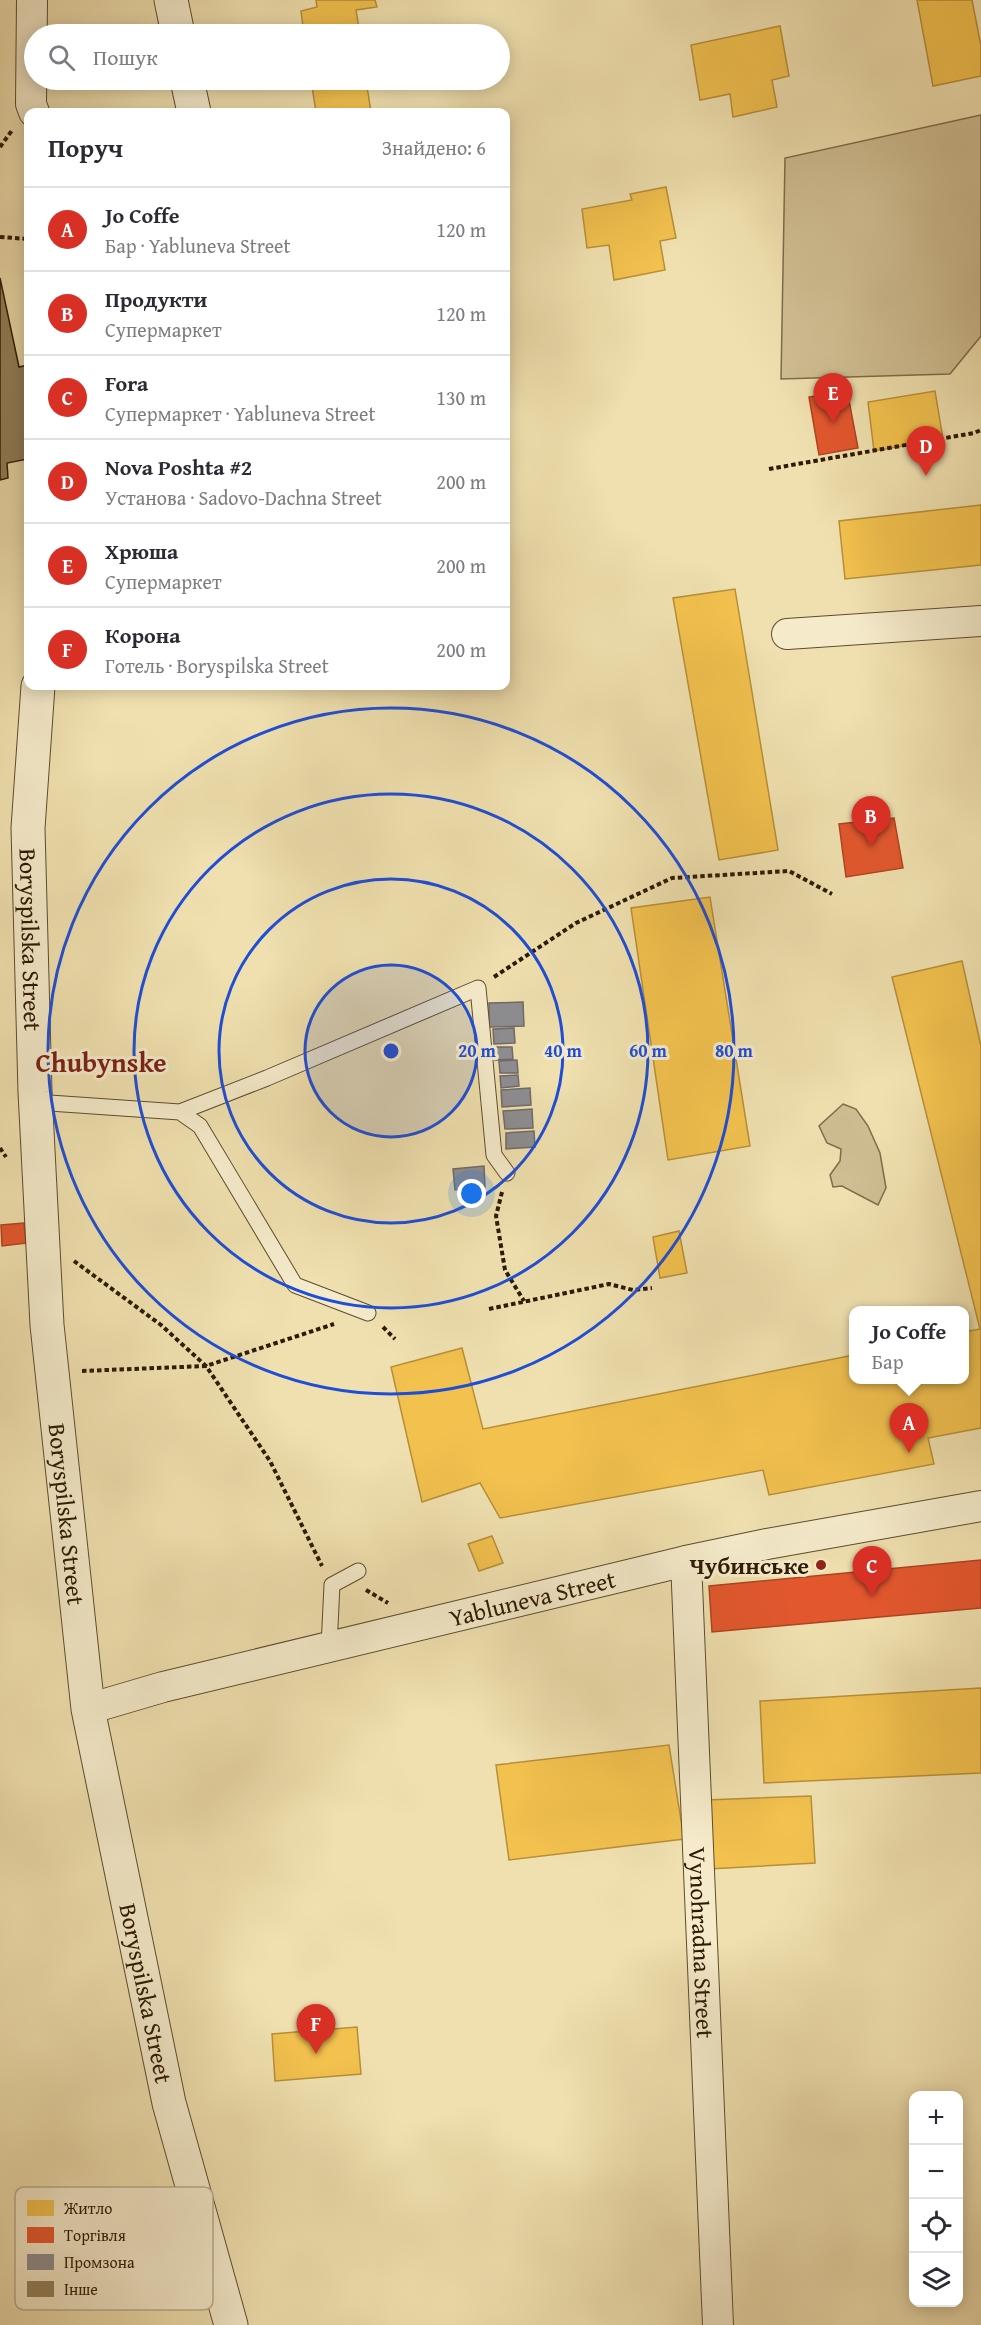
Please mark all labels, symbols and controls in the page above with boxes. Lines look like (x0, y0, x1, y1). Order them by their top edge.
search box (24, 24, 510, 90)
icon: search (45, 41, 78, 74)
text: Пошук (93, 41, 158, 73)
text: Поруч (48, 128, 123, 167)
text: Знайдено: 6 (382, 133, 486, 162)
text: Jo Coffe (105, 199, 179, 231)
text: A (61, 215, 74, 244)
text: 120 m (436, 215, 486, 244)
text: Бар · Yabluneva Street (105, 231, 290, 260)
text: Продукти (105, 283, 207, 315)
text: B (61, 299, 74, 328)
text: 120 m (436, 299, 486, 328)
text: Супермаркет (105, 315, 222, 344)
text: Fora (105, 367, 148, 399)
pin: E (814, 374, 852, 423)
text: C (62, 383, 73, 412)
text: 130 m (436, 383, 486, 412)
text: Супермаркет · Yabluneva Street (105, 399, 375, 428)
pin: D (906, 426, 946, 476)
text: Nova Poshta #2 (105, 451, 252, 483)
text: D (61, 467, 74, 496)
text: 200 m (436, 467, 486, 496)
text: Установа · Sadovo-Dachna Street (105, 483, 382, 512)
text: Хрюша (105, 535, 178, 567)
text: E (62, 551, 73, 580)
text: 200 m (436, 551, 486, 580)
text: Супермаркет (105, 567, 222, 596)
text: Корона (105, 619, 180, 651)
text: F (62, 635, 73, 664)
text: 200 m (436, 635, 486, 664)
text: Готель · Boryspilska Street (105, 651, 329, 680)
pin: B (852, 796, 890, 846)
street label: Boryspilska Street (11, 848, 51, 1032)
text: 20 m (458, 1037, 497, 1064)
text: 40 m (544, 1037, 583, 1064)
text: 60 m (629, 1037, 668, 1064)
text: 80 m (715, 1037, 754, 1064)
centre of rings (381, 1041, 401, 1061)
district label: Chubynske (36, 1042, 166, 1082)
your location (457, 1179, 486, 1208)
popup (849, 1306, 969, 1384)
text: Jo Coffe (872, 1315, 946, 1347)
text: Бар (872, 1347, 903, 1376)
pin: A (890, 1404, 928, 1453)
street label: Boryspilska Street (40, 1421, 94, 1607)
pin: C (852, 1546, 892, 1596)
place label: Чубинське (689, 1548, 809, 1583)
marker: Чубинське (814, 1558, 828, 1572)
street label: Yabluneva Street (445, 1561, 620, 1635)
street label: Vynohradna Street (680, 1846, 724, 2040)
street label: Boryspilska Street (111, 1900, 182, 2087)
pin: F (296, 2004, 336, 2054)
map controls (909, 2091, 963, 2307)
button: + (909, 2091, 963, 2145)
button: − (909, 2145, 963, 2199)
legend (15, 2187, 213, 2310)
text: Житло (63, 2196, 112, 2220)
button: locate (909, 2199, 963, 2253)
text: Торгівля (64, 2223, 126, 2247)
text: Промзона (64, 2250, 135, 2274)
button: layers (909, 2253, 963, 2307)
text: Інше (64, 2277, 98, 2301)

